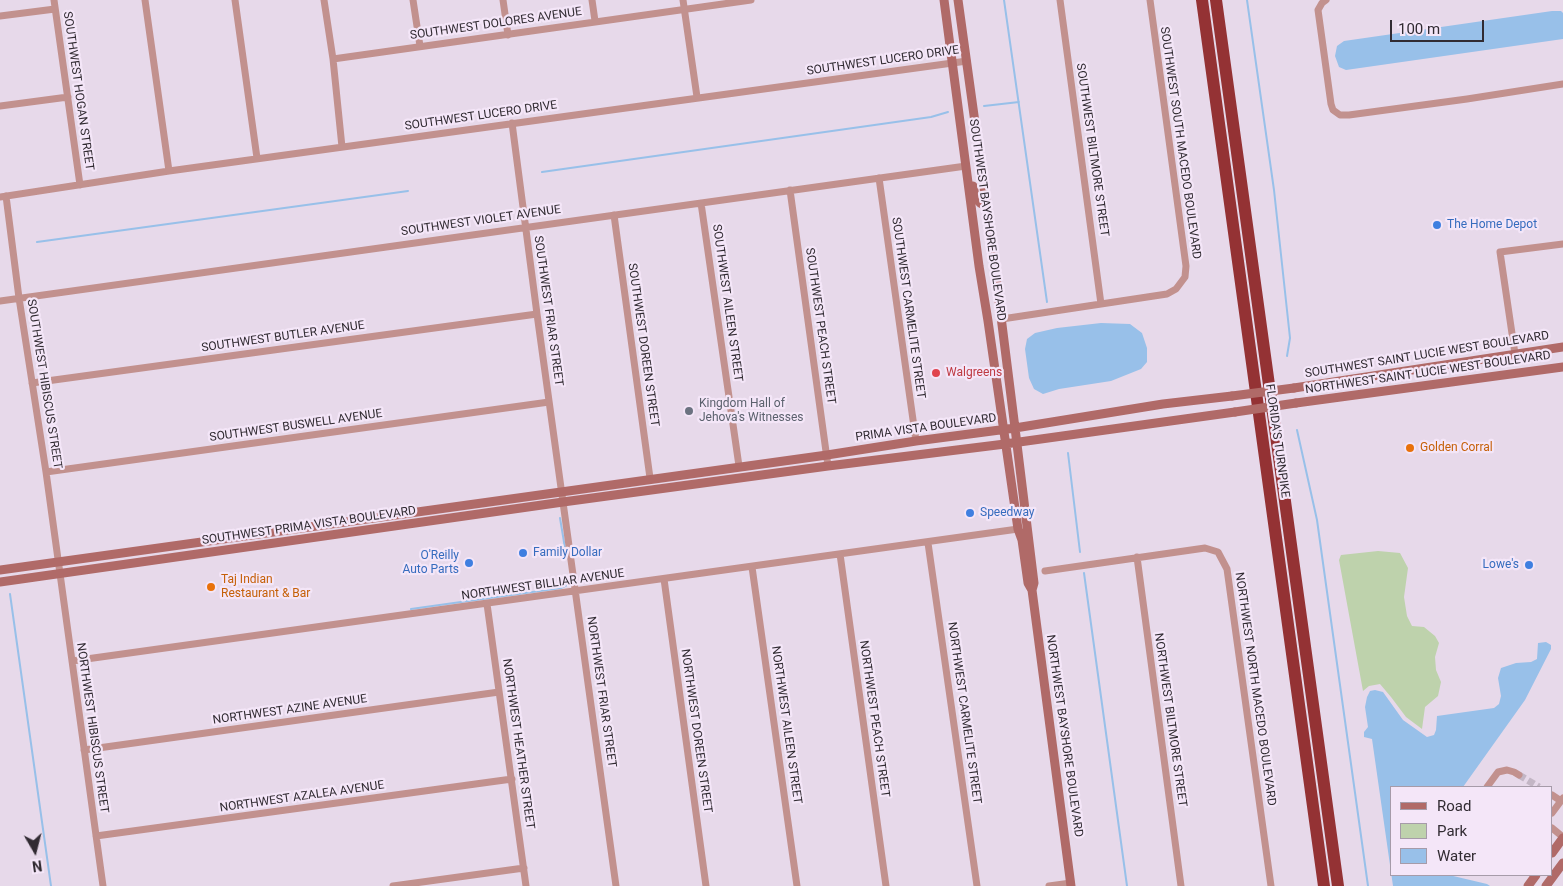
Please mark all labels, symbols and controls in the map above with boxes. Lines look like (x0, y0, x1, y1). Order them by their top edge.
street label: SOUTHWEST DOLORES AVENUE (409, 5, 583, 43)
street label: SOUTHWEST HOGAN STREET (60, 10, 96, 172)
scale bar (1393, 10, 1487, 42)
text: 100 m (1398, 20, 1440, 38)
street label: SOUTHWEST SOUTH MACEDO BOULEVARD (1157, 26, 1203, 260)
street label: SOUTHWEST LUCERO DRIVE (806, 43, 960, 79)
street label: SOUTHWEST BILTMORE STREET (1073, 62, 1111, 238)
street label: SOUTHWEST LUCERO DRIVE (404, 98, 558, 134)
street label: SOUTHWEST BAYSHORE BOULEVARD (966, 118, 1008, 322)
street label: SOUTHWEST VIOLET AVENUE (400, 203, 562, 239)
street label: SOUTHWEST CARMELITE STREET (888, 216, 928, 400)
place label: The Home Depot (1447, 218, 1537, 232)
marker: The Home Depot (1431, 219, 1443, 231)
street label: SOUTHWEST AILEEN STREET (709, 223, 745, 383)
street label: SOUTHWEST FRIAR STREET (530, 235, 566, 387)
street label: SOUTHWEST PEACH STREET (802, 247, 838, 405)
street label: SOUTHWEST DOREEN STREET (624, 262, 662, 428)
street label: SOUTHWEST HIBISCUS STREET (23, 298, 65, 470)
street label: SOUTHWEST BUTLER AVENUE (200, 318, 366, 356)
street label: SOUTHWEST SAINT LUCIE WEST BOULEVARD (1304, 329, 1550, 381)
street label: NORTHWEST SAINT LUCIE WEST BOULEVARD (1304, 349, 1552, 397)
place label: Walgreens (946, 366, 1002, 380)
marker: Walgreens (930, 367, 942, 379)
street label: FLORIDA'S TURNPIKE (1262, 383, 1292, 499)
place label: Kingdom Hall of Jehova's Witnesses (699, 397, 803, 425)
marker: Kingdom Hall of Jehova's Witnesses (683, 405, 695, 417)
street label: SOUTHWEST BUSWELL AVENUE (209, 407, 383, 445)
street label: PRIMA VISTA BOULEVARD (855, 411, 997, 445)
place label: Golden Corral (1420, 441, 1493, 455)
marker: Golden Corral (1404, 442, 1416, 454)
street label: SOUTHWEST PRIMA VISTA BOULEVARD (201, 504, 417, 548)
place label: Speedway (980, 506, 1034, 520)
marker: Speedway (964, 507, 976, 519)
place label: Family Dollar (533, 546, 602, 560)
marker: Family Dollar (517, 547, 529, 559)
place label: O'Reilly Auto Parts (402, 549, 459, 577)
marker: O'Reilly Auto Parts (463, 557, 475, 569)
place label: Lowe's (1483, 558, 1519, 572)
marker: Lowe's (1523, 559, 1535, 571)
street label: NORTHWEST BILLIAR AVENUE (461, 566, 625, 604)
street label: NORTHWEST NORTH MACEDO BOULEVARD (1231, 571, 1279, 807)
place label: Taj Indian Restaurant & Bar (221, 573, 310, 601)
marker: Taj Indian Restaurant & Bar (205, 581, 217, 593)
street label: NORTHWEST FRIAR STREET (583, 616, 619, 768)
street label: NORTHWEST CARMELITE STREET (944, 621, 984, 805)
street label: NORTHWEST BILTMORE STREET (1151, 632, 1189, 808)
street label: NORTHWEST BAYSHORE BOULEVARD (1043, 634, 1085, 838)
street label: NORTHWEST PEACH STREET (856, 640, 892, 798)
street label: NORTHWEST HIBISCUS STREET (73, 642, 111, 814)
street label: NORTHWEST AILEEN STREET (768, 645, 804, 805)
street label: NORTHWEST DOREEN STREET (677, 648, 715, 814)
street label: NORTHWEST HEATHER STREET (499, 658, 537, 830)
street label: NORTHWEST AZINE AVENUE (212, 692, 368, 728)
street label: NORTHWEST AZALEA AVENUE (219, 778, 385, 816)
legend (1390, 786, 1553, 876)
text: Road (1437, 797, 1471, 815)
text: Park (1437, 822, 1467, 840)
north arrow (10, 826, 60, 876)
text: Water (1437, 847, 1476, 865)
text: N (31, 857, 43, 874)

